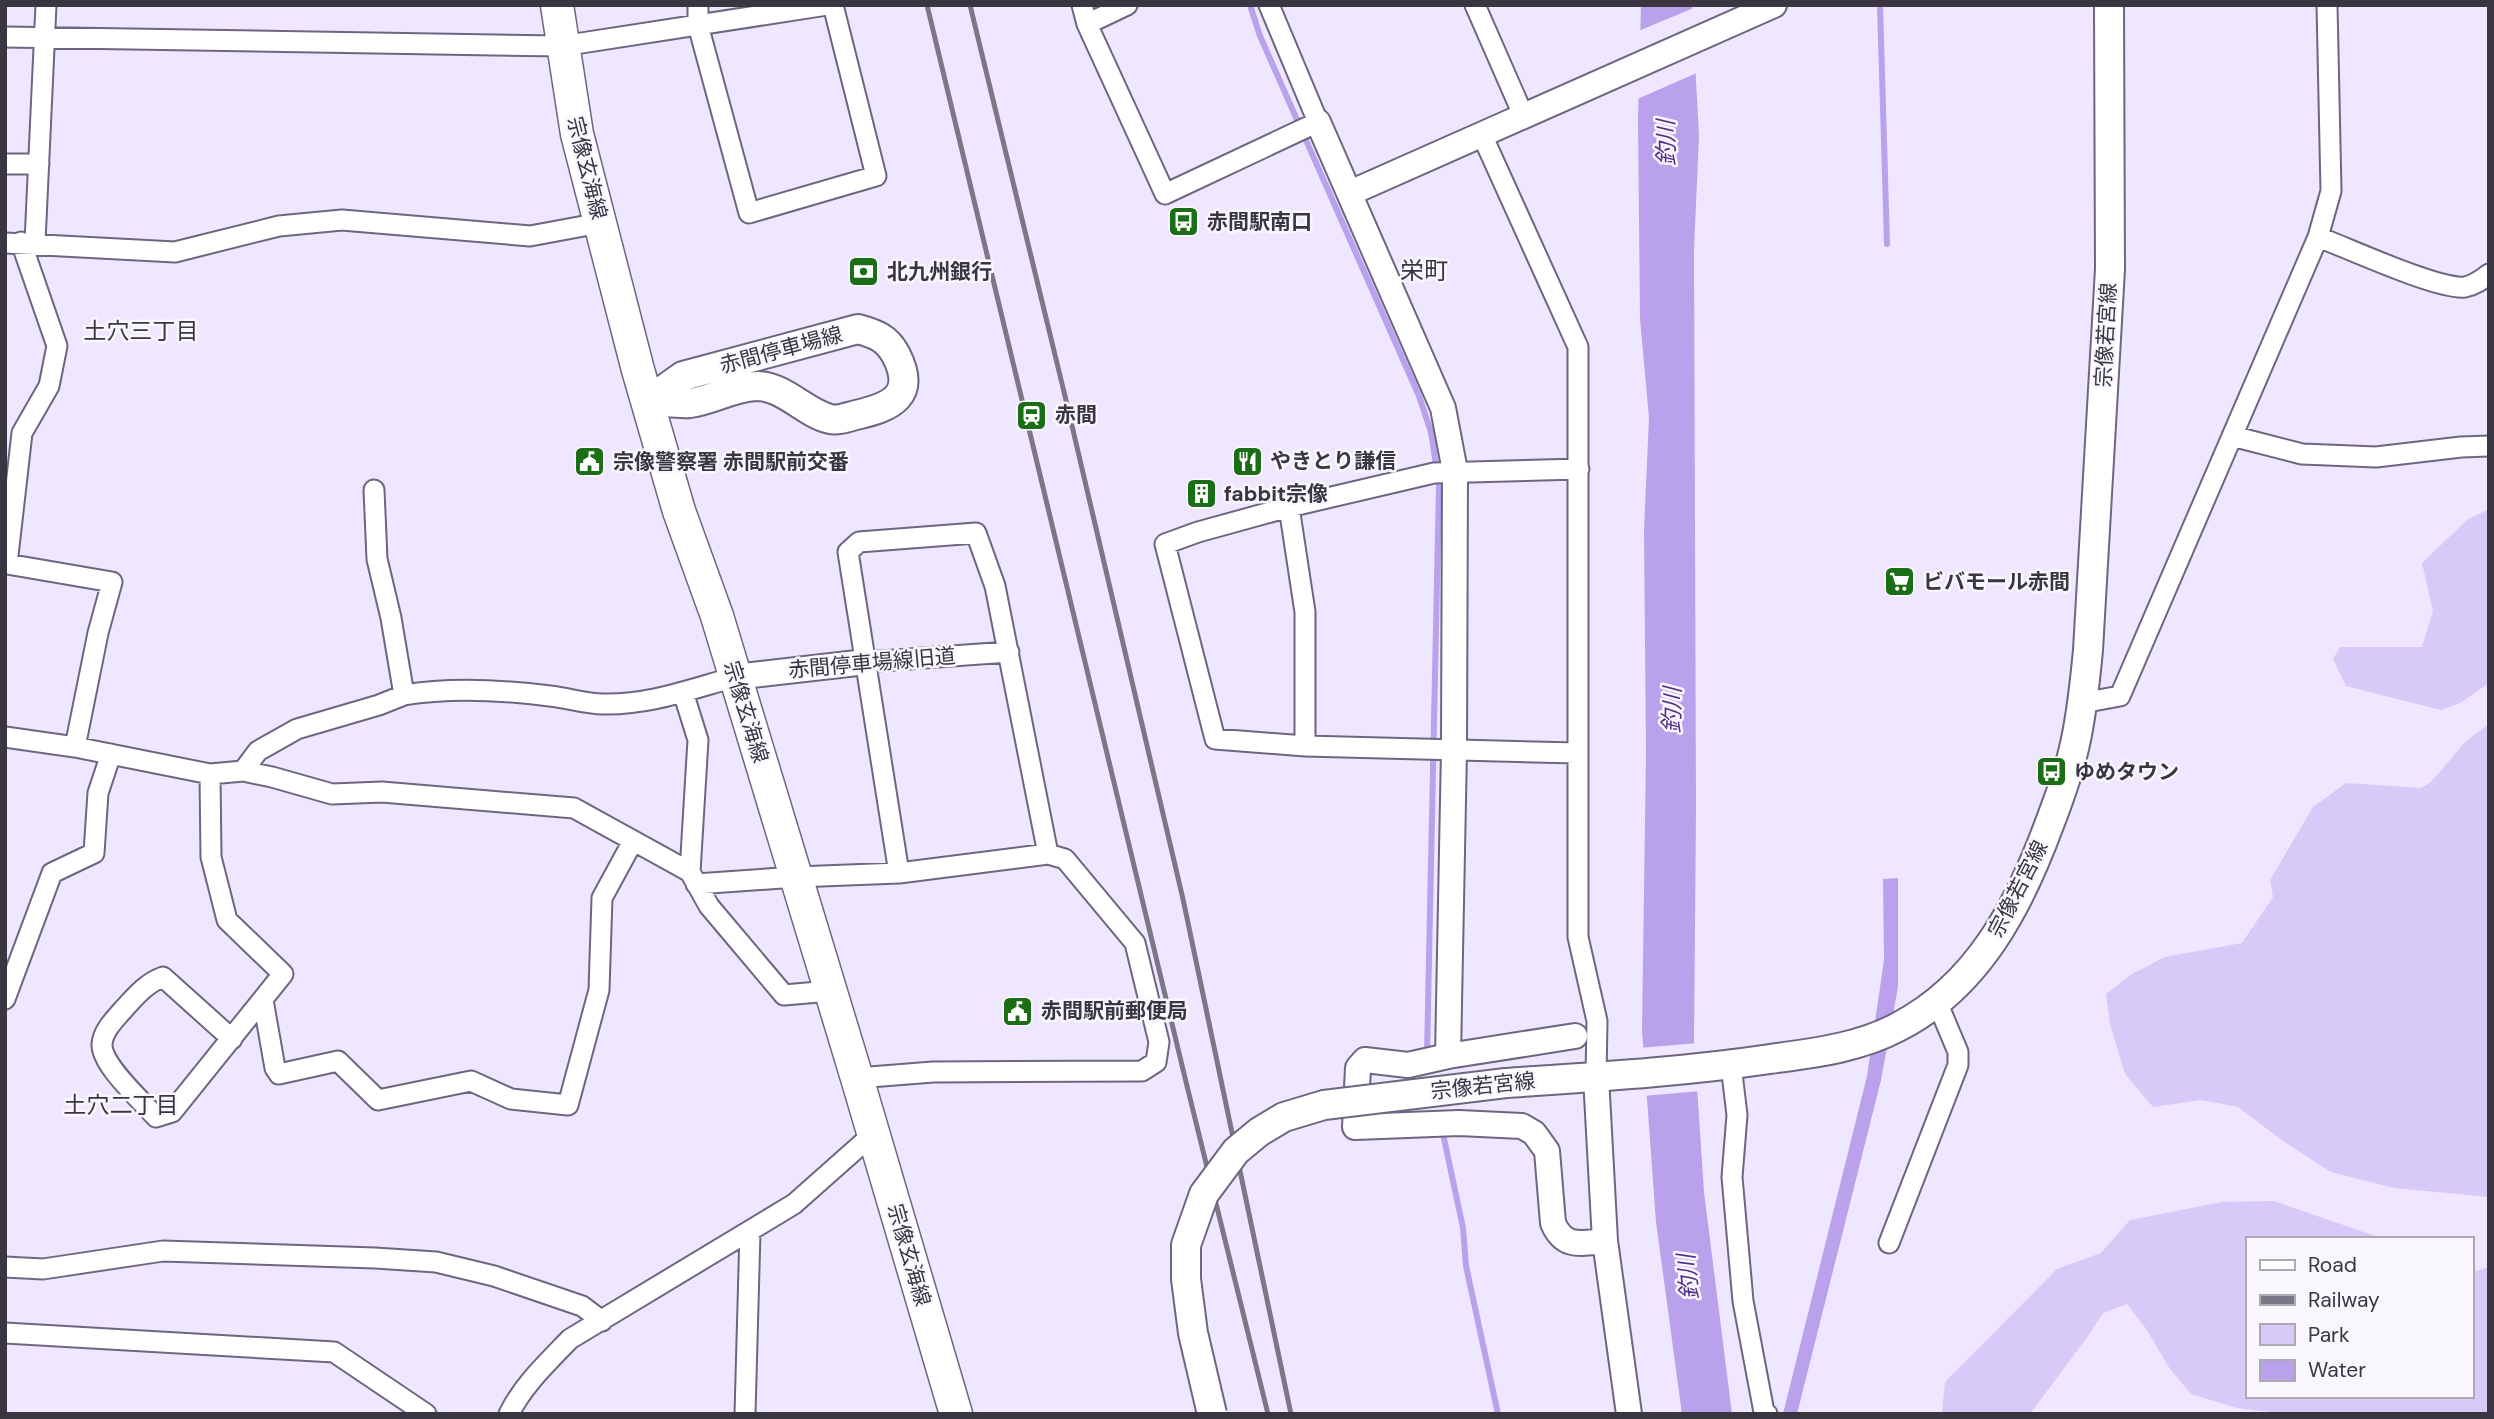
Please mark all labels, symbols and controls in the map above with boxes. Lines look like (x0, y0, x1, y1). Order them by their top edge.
street label: 宗像玄海線 (561, 114, 613, 222)
water label: 釣川 (1651, 117, 1681, 166)
bus stop icon: 赤間駅南口 (1167, 205, 1201, 239)
place label: 赤間駅南口 (1207, 208, 1312, 236)
bank icon: 北九州銀行 (847, 255, 881, 289)
district label: 栄町 (1400, 255, 1448, 286)
place label: 北九州銀行 (887, 258, 992, 286)
street label: 宗像若宮線 (2089, 282, 2123, 388)
district label: 土穴三丁目 (84, 316, 199, 346)
street label: 赤間停車場線 (717, 320, 845, 380)
station icon: 赤間 (1015, 398, 1049, 432)
place label: 赤間 (1055, 401, 1097, 429)
restaurant icon: やきとり謙信 (1230, 444, 1264, 478)
public building icon: 宗像警察署 赤間駅前交番 (573, 445, 607, 479)
place label: やきとり謙信 (1270, 447, 1396, 475)
place label: 宗像警察署 赤間駅前交番 (613, 448, 849, 476)
building icon: fabbit宗像 (1184, 477, 1218, 511)
place label: fabbit宗像 (1224, 480, 1328, 508)
supermarket icon: ビバモール赤間 (1883, 565, 1917, 599)
place label: ビバモール赤間 (1923, 568, 2070, 596)
street label: 赤間停車場線旧道 (787, 642, 957, 684)
street label: 宗像玄海線 (717, 658, 775, 766)
water label: 釣川 (1657, 684, 1687, 733)
bus stop icon: ゆめタウン (2034, 755, 2068, 789)
place label: ゆめタウン (2074, 758, 2179, 786)
street label: 宗像若宮線 (1982, 836, 2054, 942)
public building icon: 赤間駅前郵便局 (1001, 994, 1035, 1028)
place label: 赤間駅前郵便局 (1041, 997, 1188, 1025)
street label: 宗像若宮線 (1429, 1067, 1537, 1105)
district label: 土穴二丁目 (64, 1090, 179, 1120)
street label: 宗像玄海線 (881, 1201, 937, 1309)
legend (2246, 1237, 2473, 1398)
water label: 釣川 (1670, 1250, 1705, 1301)
text: Road (2308, 1251, 2357, 1279)
text: Railway (2308, 1286, 2380, 1314)
text: Park (2308, 1321, 2350, 1349)
text: Water (2308, 1356, 2366, 1384)

